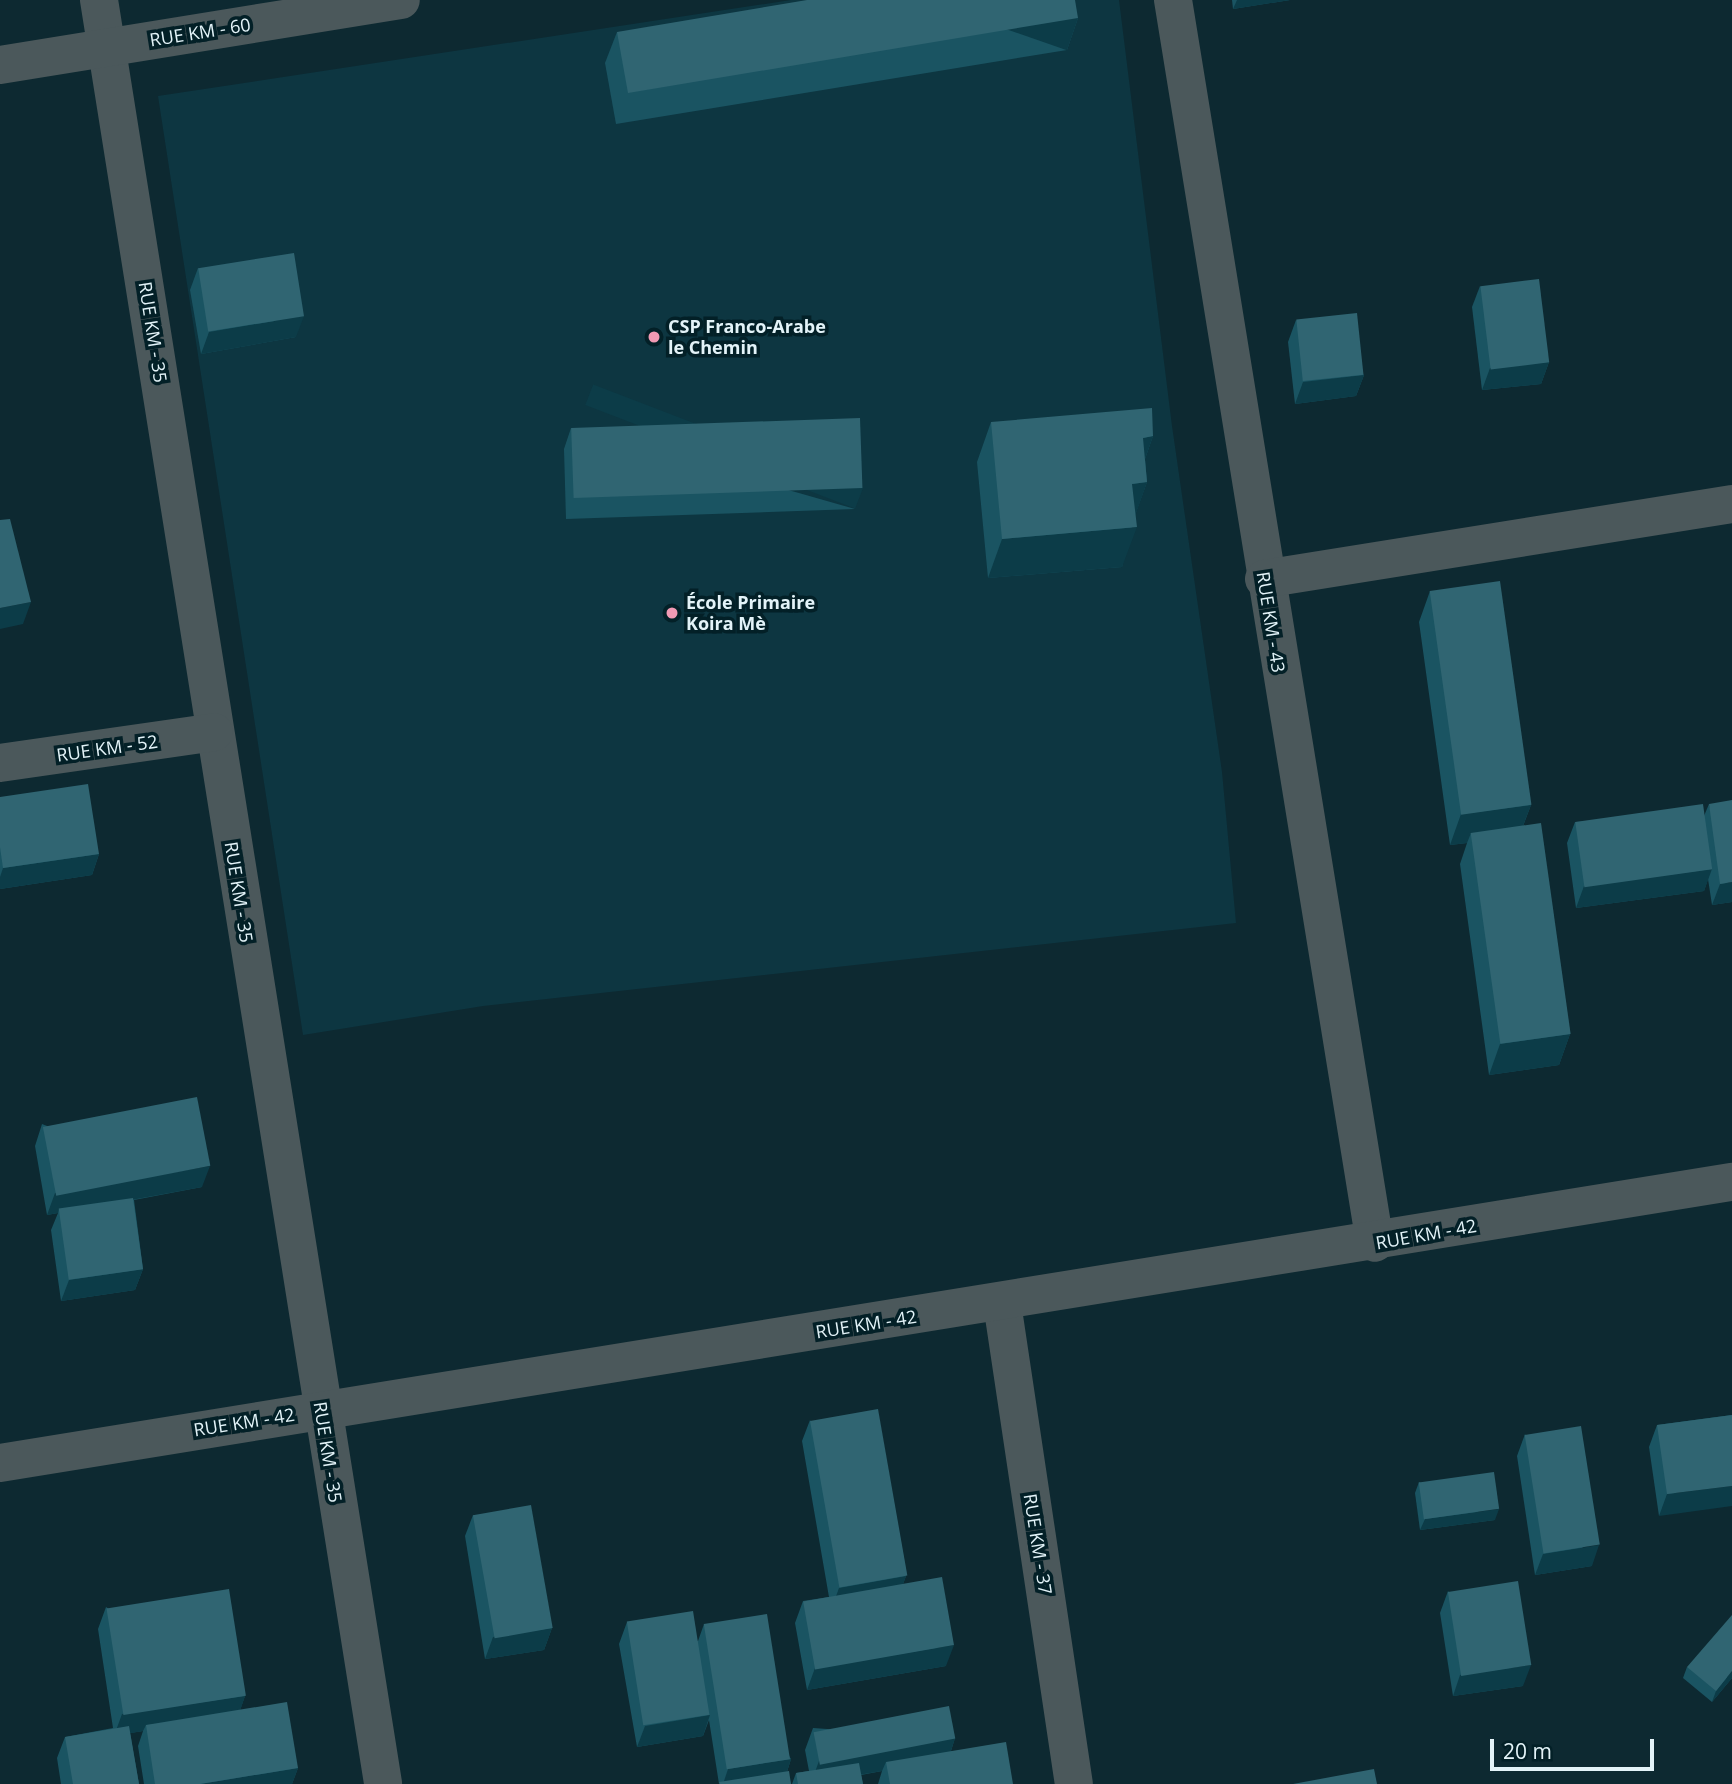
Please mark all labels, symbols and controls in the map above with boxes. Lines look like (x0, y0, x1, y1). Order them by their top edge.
street label: RUE KM - 60 (148, 13, 252, 51)
street label: RUE KM - 35 (134, 280, 172, 384)
place label: CSP Franco-Arabe le Chemin (668, 316, 826, 358)
marker: CSP Franco-Arabe le Chemin (646, 329, 662, 345)
street label: RUE KM - 43 (1252, 570, 1290, 674)
place label: École Primaire Koira Mè (686, 592, 815, 634)
marker: École Primaire Koira Mè (664, 605, 680, 621)
street label: RUE KM - 52 (55, 730, 159, 766)
street label: RUE KM - 35 (220, 840, 258, 944)
street label: RUE KM - 42 (1374, 1215, 1478, 1253)
street label: RUE KM - 42 (814, 1305, 918, 1343)
street label: RUE KM - 35 (309, 1400, 347, 1504)
street label: RUE KM - 42 (192, 1403, 296, 1441)
street label: RUE KM - 37 (1019, 1492, 1057, 1596)
scale bar (1494, 1724, 1658, 1768)
text: 20 m (1503, 1737, 1552, 1765)

